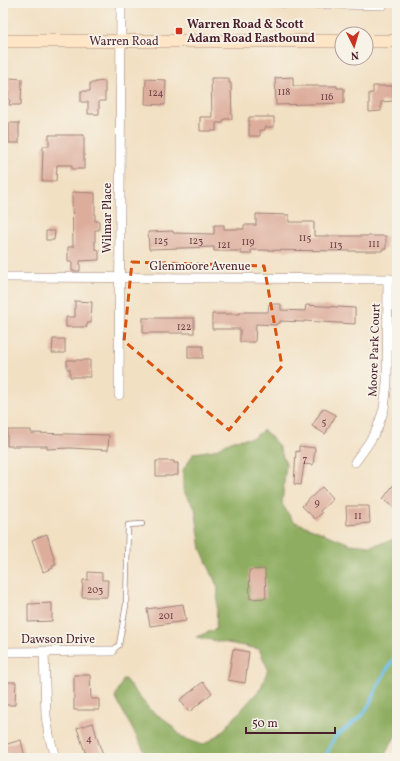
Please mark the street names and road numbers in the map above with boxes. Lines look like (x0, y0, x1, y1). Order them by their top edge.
street label: Warren Road (89, 34, 159, 50)
street label: Wilmar Place (100, 182, 116, 253)
street label: Glenmoore Avenue (150, 259, 251, 275)
street label: Moore Park Court (365, 303, 385, 397)
street label: Dawson Drive (21, 632, 95, 648)

